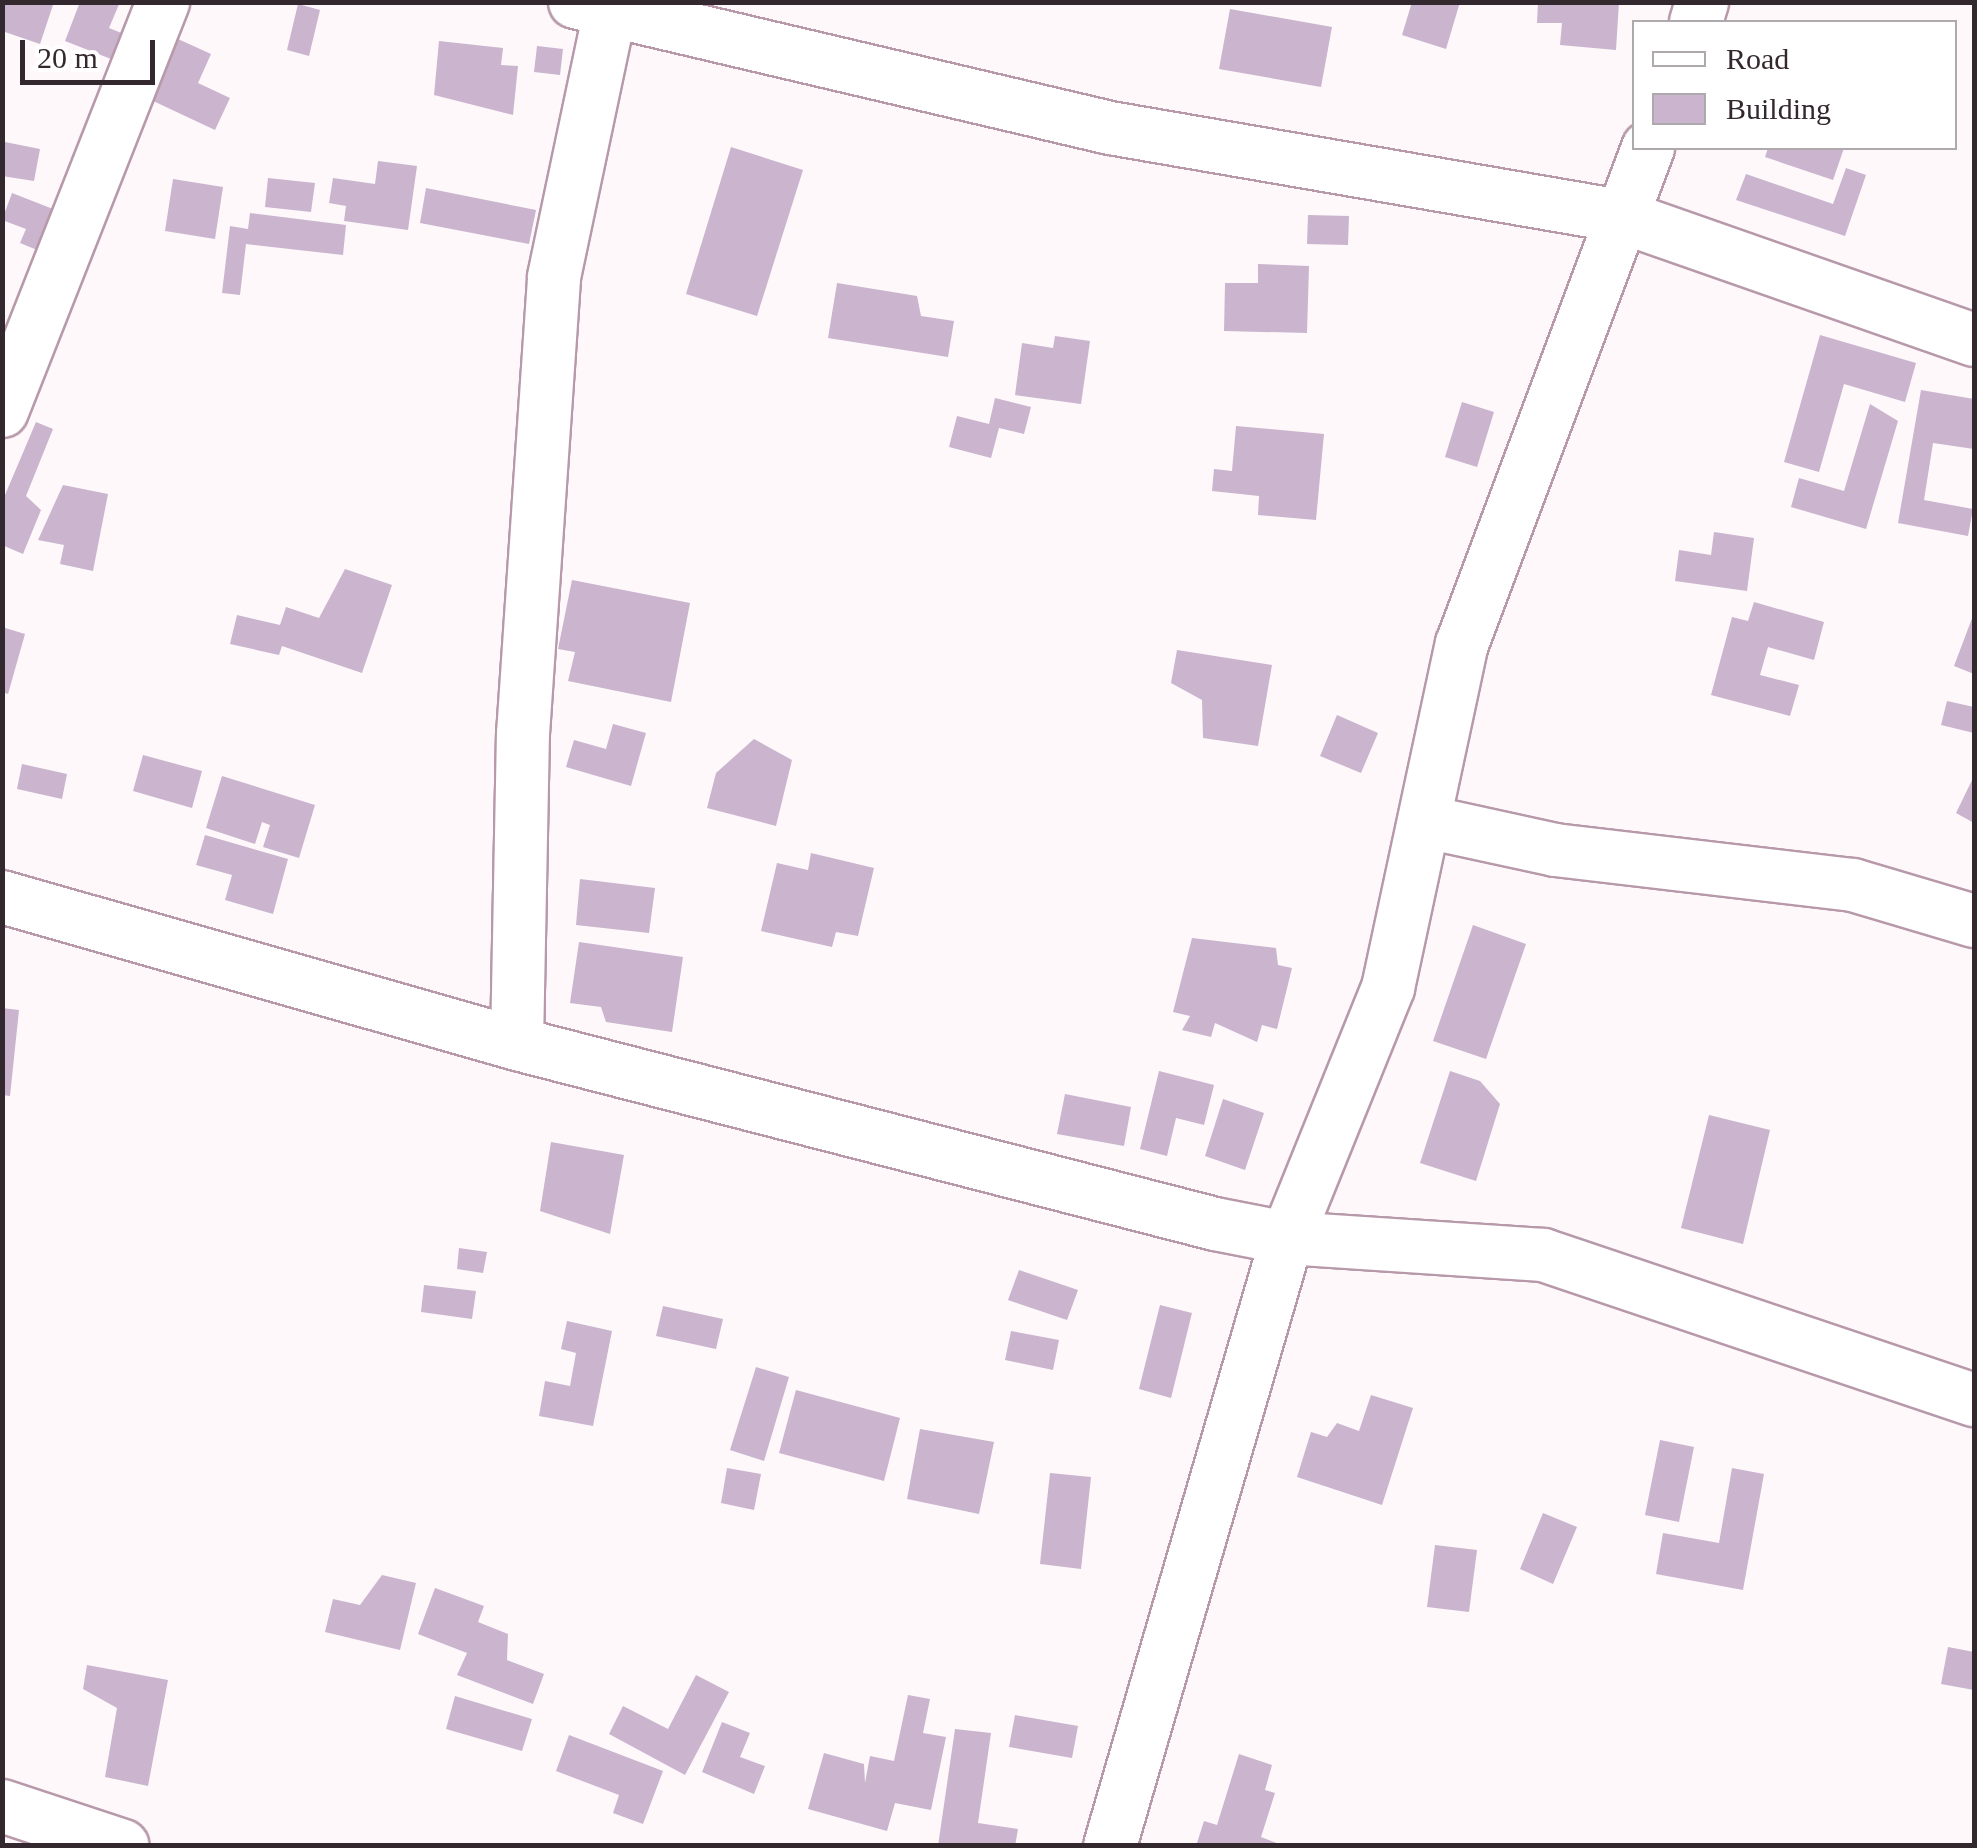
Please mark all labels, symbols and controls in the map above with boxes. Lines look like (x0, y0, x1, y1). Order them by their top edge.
scale bar (25, 20, 160, 82)
legend (1632, 20, 1957, 150)
text: 20 m (37, 41, 98, 74)
text: Road (1726, 42, 1789, 75)
text: Building (1726, 92, 1831, 125)

